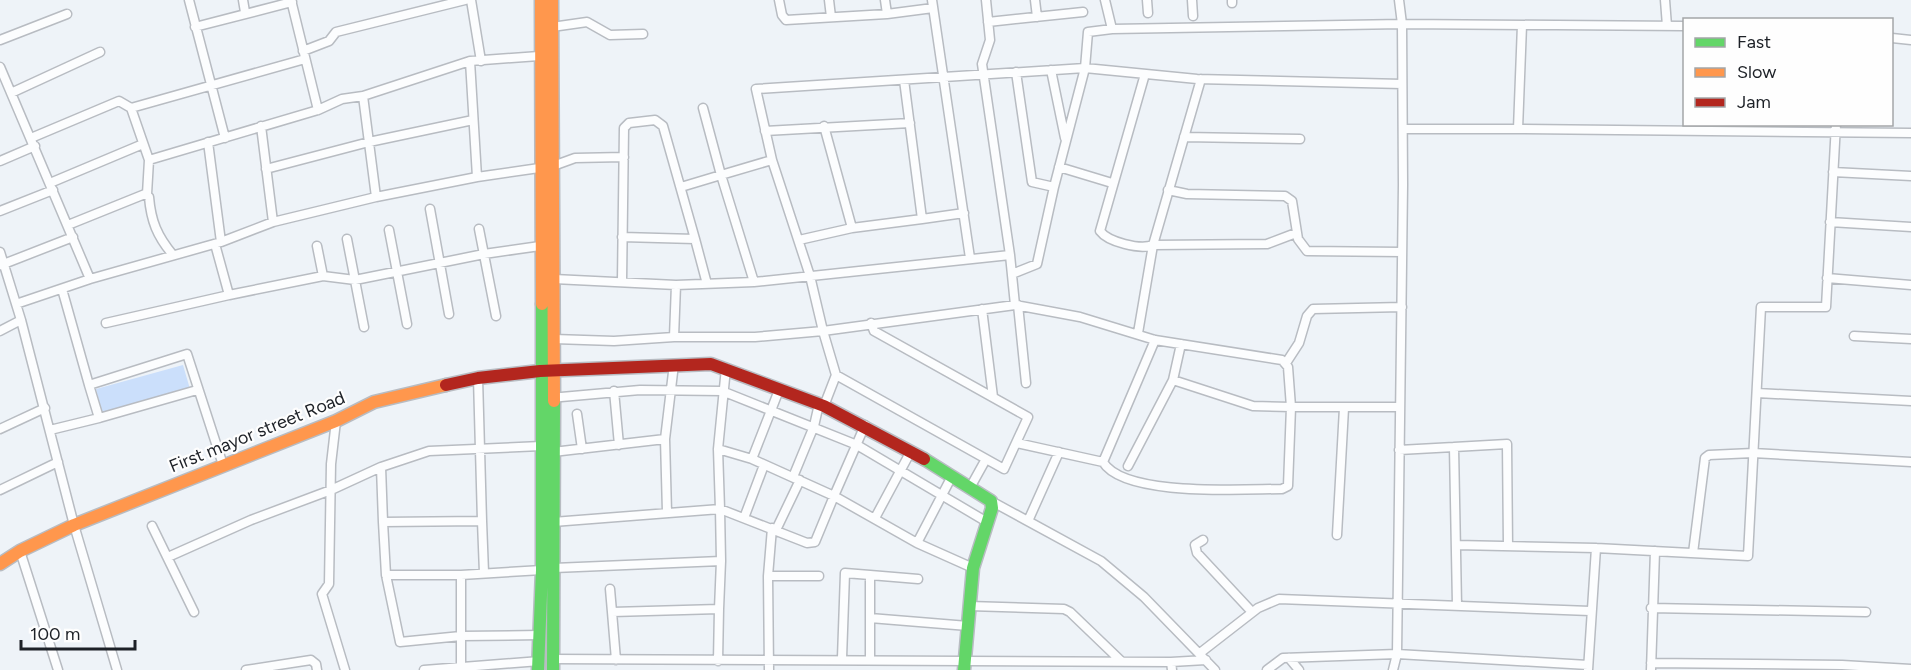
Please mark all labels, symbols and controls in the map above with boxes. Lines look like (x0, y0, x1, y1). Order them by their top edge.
legend (1683, 18, 1893, 126)
text: Fast (1737, 31, 1771, 53)
text: Slow (1737, 61, 1776, 83)
text: Jam (1737, 91, 1771, 113)
street label: First mayor street Road (166, 387, 348, 477)
scale bar (21, 613, 135, 651)
text: 100 m (30, 623, 80, 645)

